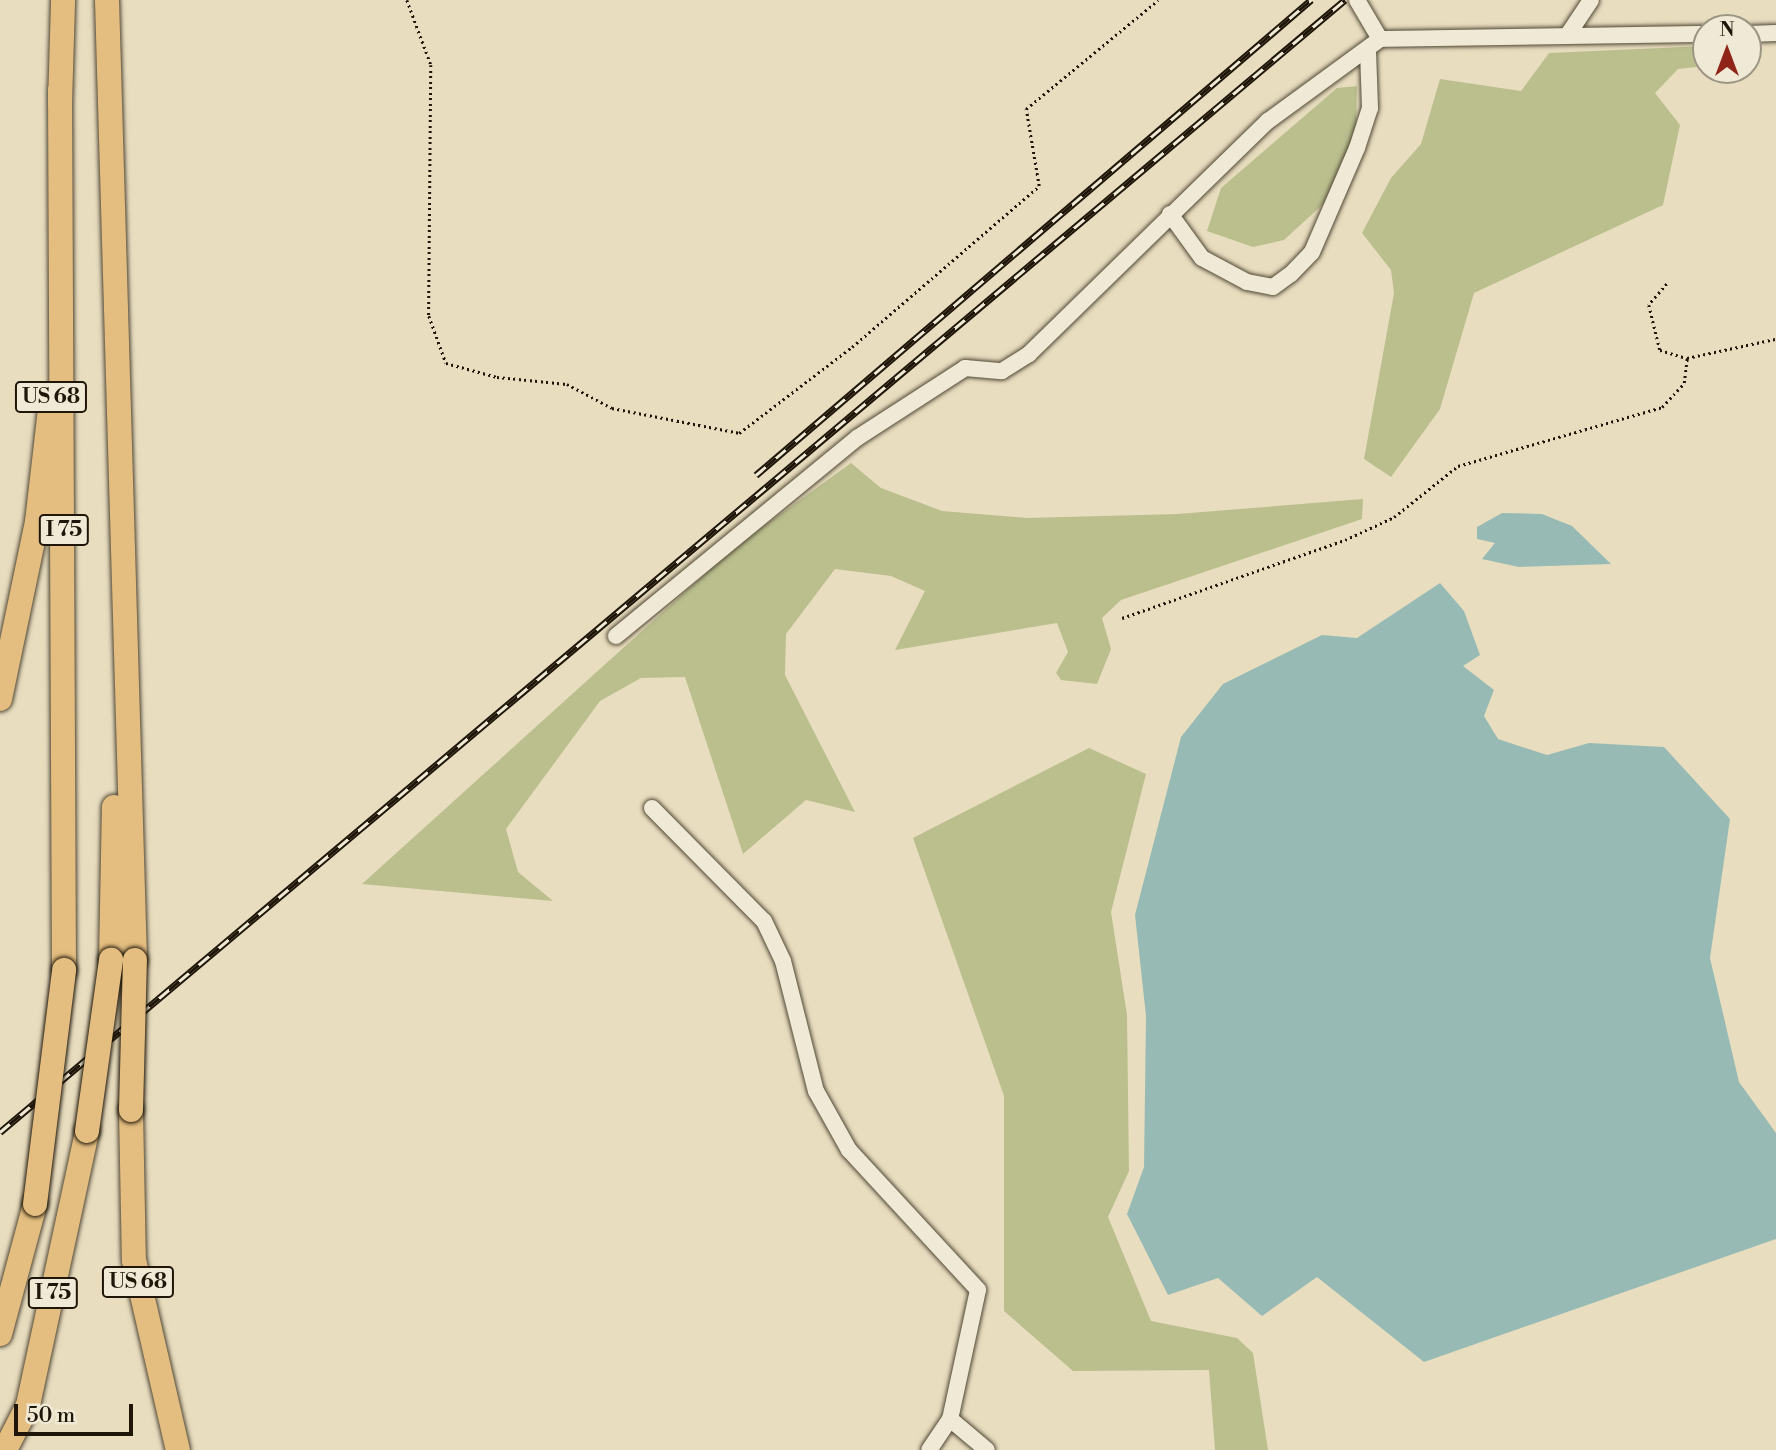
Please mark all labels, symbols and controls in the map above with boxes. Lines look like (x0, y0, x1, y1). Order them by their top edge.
north arrow (1692, 14, 1762, 84)
text: N (1719, 18, 1735, 42)
road number: US 68 (14, 380, 88, 414)
road number: I 75 (38, 512, 90, 548)
road number: US 68 (101, 1264, 175, 1300)
road number: I 75 (27, 1276, 79, 1310)
scale bar (18, 1390, 136, 1434)
text: 50 m (27, 1403, 75, 1429)

